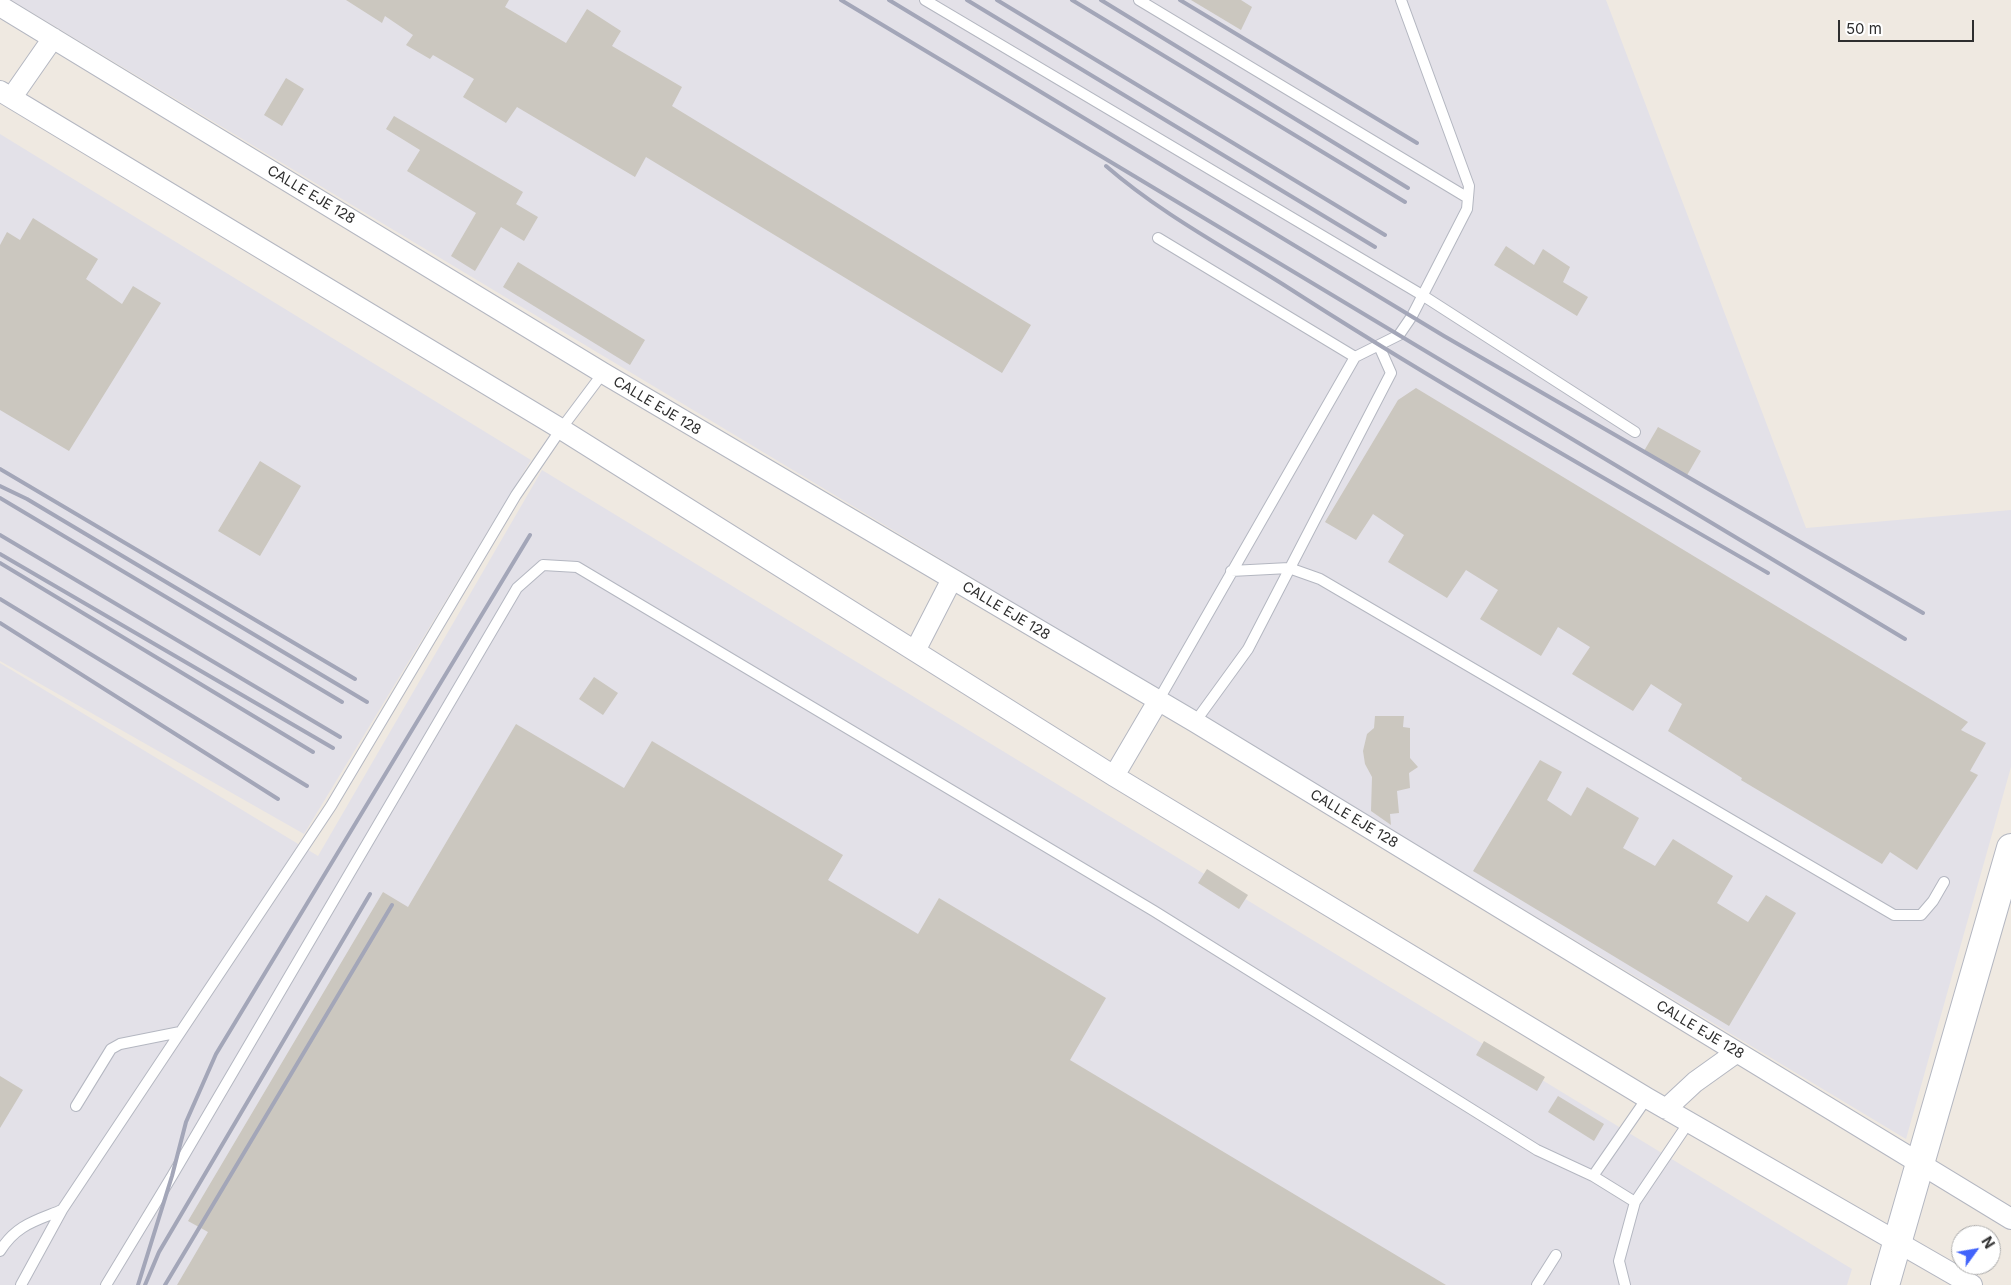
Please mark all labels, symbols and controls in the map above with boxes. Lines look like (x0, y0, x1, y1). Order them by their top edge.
scale bar (1841, 10, 1977, 42)
text: 50 m (1846, 19, 1882, 38)
street label: CALLE EJE 128 (264, 162, 358, 228)
street label: CALLE EJE 128 (610, 373, 704, 439)
street label: CALLE EJE 128 (959, 578, 1053, 644)
street label: CALLE EJE 128 (1307, 786, 1401, 852)
street label: CALLE EJE 128 (1653, 997, 1747, 1063)
north arrow (1951, 1225, 2001, 1275)
text: N (1978, 1233, 1998, 1251)

